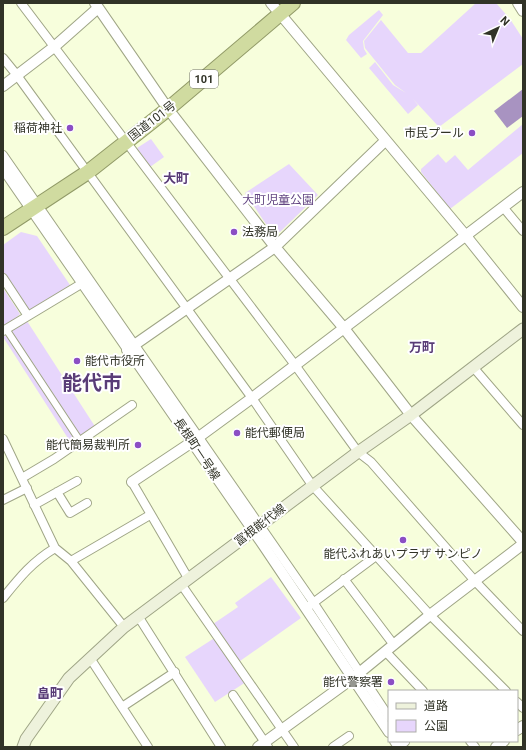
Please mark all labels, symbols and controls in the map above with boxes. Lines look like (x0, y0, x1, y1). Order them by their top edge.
north arrow (478, 8, 518, 48)
text: N (497, 14, 512, 29)
road number: 101 (190, 70, 218, 88)
street label: 国道101号 (126, 98, 178, 144)
place label: 稲荷神社 (14, 121, 62, 135)
marker: 稲荷神社 (65, 123, 75, 133)
place label: 市民プール (404, 126, 464, 140)
marker: 市民プール (467, 128, 477, 138)
district label: 大町 (163, 171, 189, 186)
park label: 大町児童公園 (242, 193, 314, 207)
place label: 法務局 (242, 225, 278, 239)
marker: 法務局 (229, 227, 239, 237)
district label: 万町 (409, 340, 435, 355)
place label: 能代市役所 (85, 354, 145, 368)
marker: 能代市役所 (72, 356, 82, 366)
district label: 能代市 (62, 371, 122, 395)
street label: 長根町一号線 (171, 415, 223, 483)
place label: 能代郵便局 (245, 426, 305, 440)
marker: 能代郵便局 (232, 428, 242, 438)
place label: 能代簡易裁判所 (46, 438, 130, 452)
marker: 能代簡易裁判所 (133, 440, 143, 450)
street label: 富根能代線 (232, 501, 288, 549)
marker: 能代ふれあいプラザ サンピノ (398, 535, 408, 545)
place label: 能代ふれあいプラザ サンピノ (324, 547, 482, 561)
place label: 能代警察署 (323, 675, 383, 689)
marker: 能代警察署 (386, 677, 396, 687)
district label: 畠町 (37, 686, 63, 701)
legend (388, 690, 518, 742)
text: 道路 (424, 699, 448, 713)
text: 公園 (424, 719, 448, 733)

